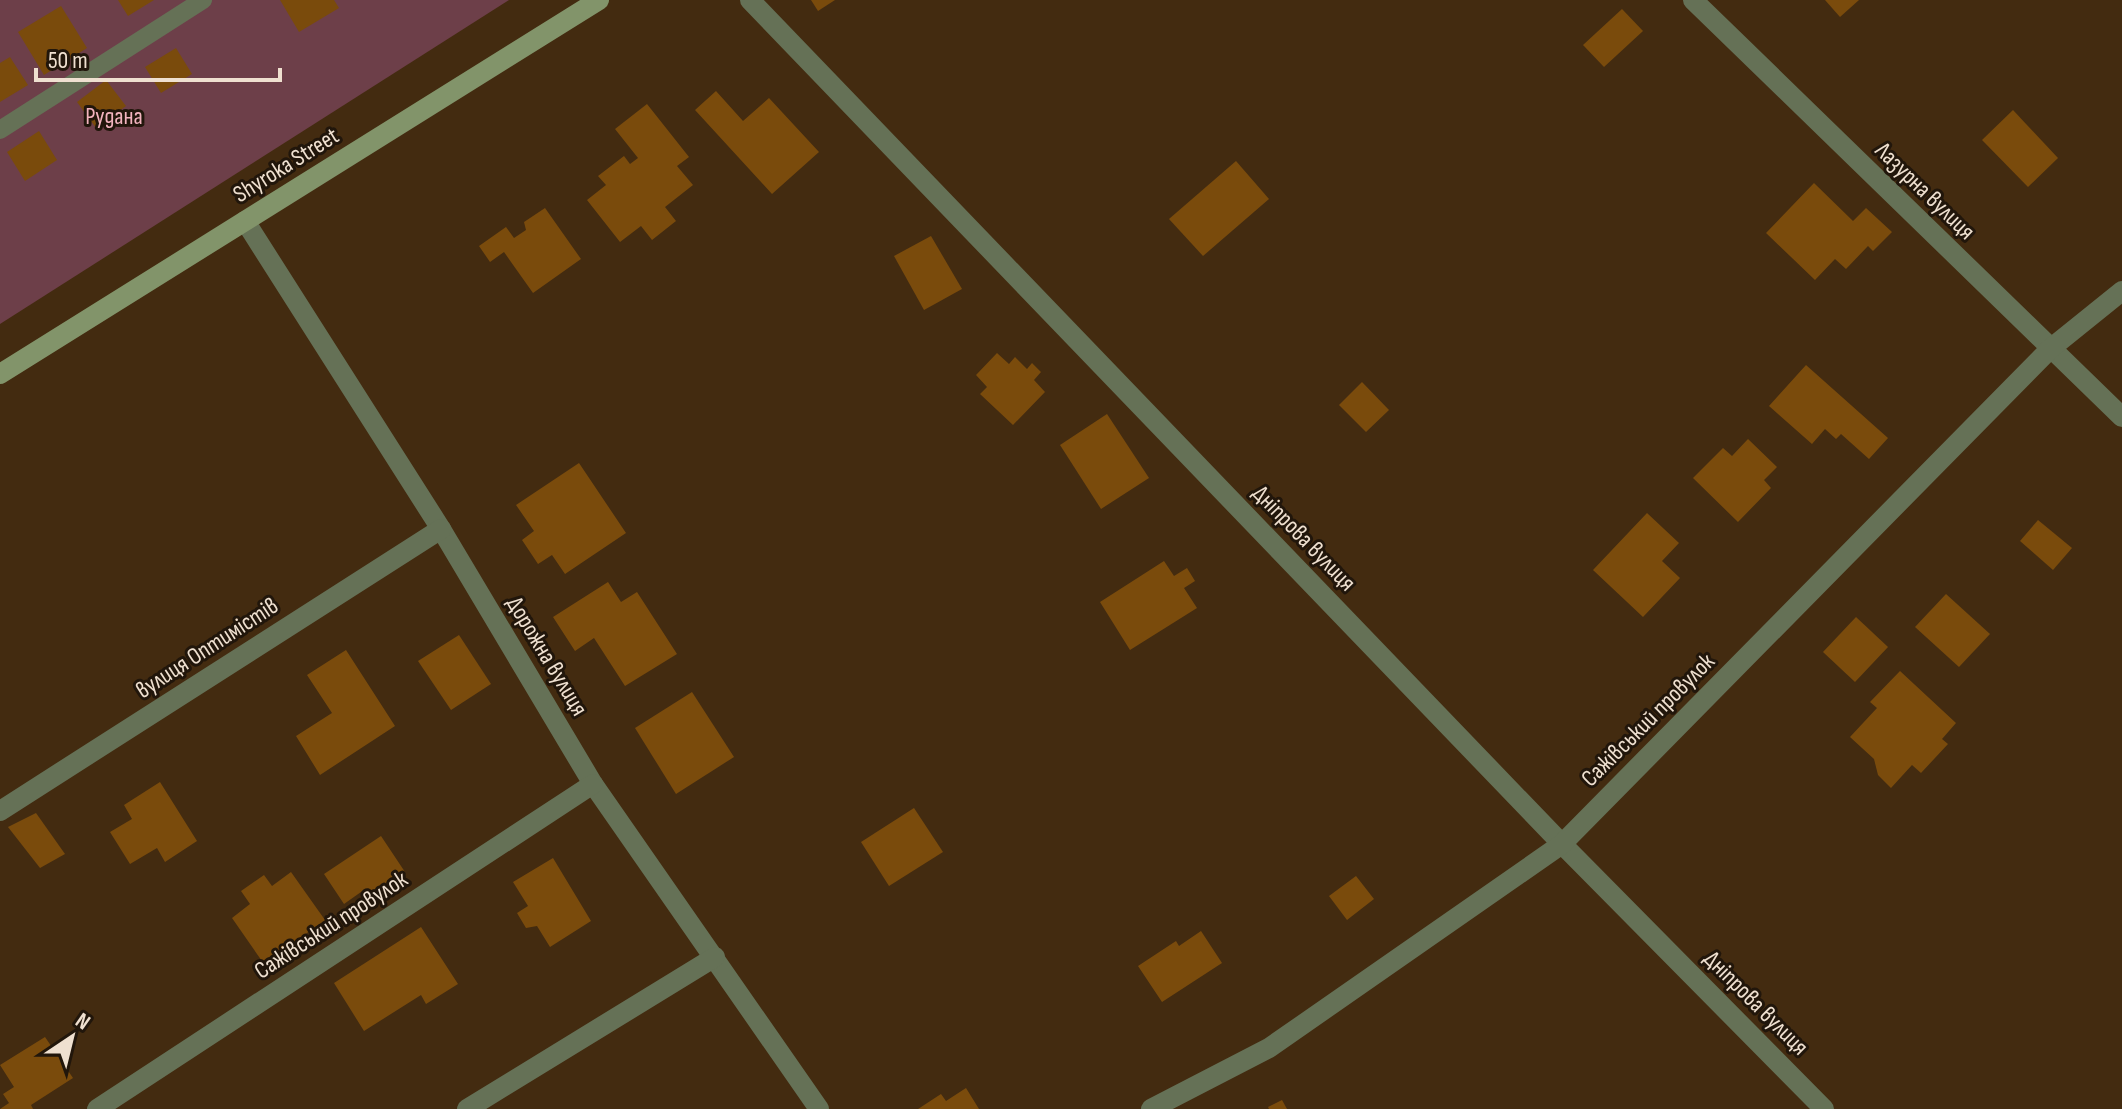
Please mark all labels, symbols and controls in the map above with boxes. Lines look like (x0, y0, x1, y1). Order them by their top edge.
scale bar (36, 32, 280, 82)
text: 50 m (48, 46, 88, 75)
park label: Рудана (85, 102, 143, 131)
street label: Shyroka Street (228, 121, 344, 209)
street label: Лазурна вулиця (1868, 136, 1981, 246)
street label: Дніпрова вулиця (1246, 479, 1362, 597)
street label: вулиця Оптимістів (130, 591, 284, 705)
street label: Дорожна вулиця (500, 591, 594, 721)
street label: Сажівський провулок (1575, 647, 1721, 793)
street label: Сажівський провулок (249, 864, 414, 985)
street label: Дніпрова вулиця (1698, 945, 1814, 1061)
north arrow (32, 997, 112, 1077)
text: N (70, 1007, 95, 1036)

